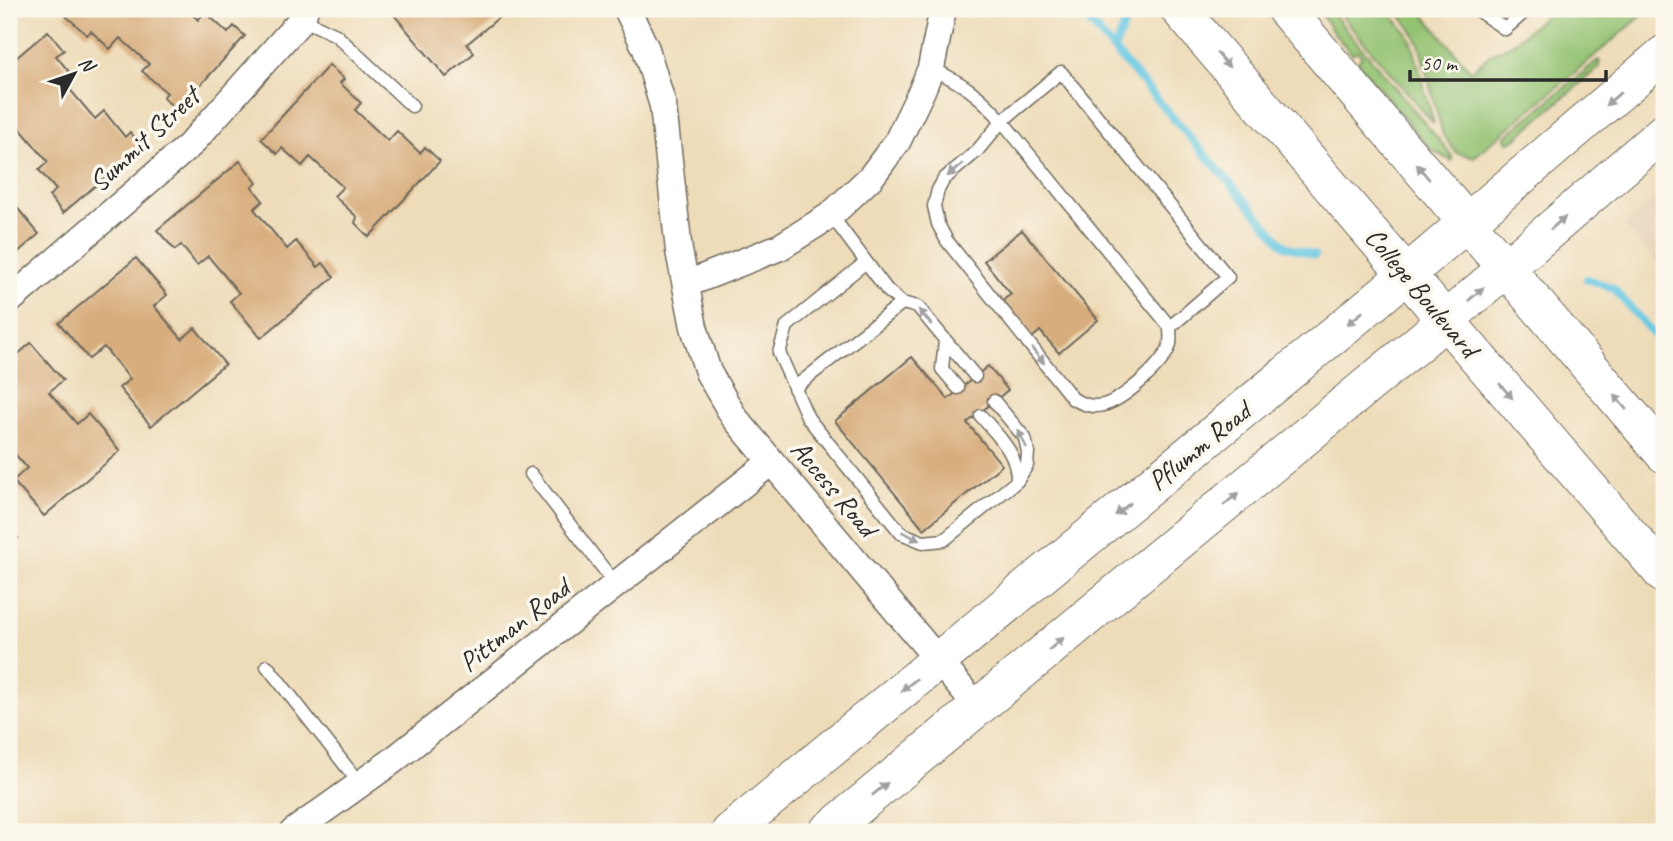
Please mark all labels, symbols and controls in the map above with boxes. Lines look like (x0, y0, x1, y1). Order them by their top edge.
north arrow (38, 38, 108, 108)
scale bar (1410, 38, 1606, 82)
text: 50 m (1421, 50, 1459, 76)
text: N (73, 51, 101, 78)
one-way arrow (1215, 52, 1230, 69)
street label: Summit Street (81, 76, 209, 199)
one-way arrow (1604, 91, 1621, 106)
one-way arrow (946, 162, 963, 177)
one-way arrow (1416, 163, 1431, 181)
one-way arrow (1549, 215, 1567, 231)
street label: College Boulevard (1358, 220, 1489, 367)
one-way arrow (1467, 286, 1485, 302)
one-way arrow (918, 308, 933, 326)
one-way arrow (1346, 310, 1364, 326)
one-way arrow (1031, 347, 1046, 365)
one-way arrow (1498, 382, 1513, 399)
street label: Pflumm Road (1141, 391, 1261, 498)
one-way arrow (1612, 393, 1628, 411)
one-way arrow (1016, 429, 1028, 448)
street label: Access Road (783, 432, 887, 547)
one-way arrow (1222, 492, 1239, 507)
one-way arrow (1114, 502, 1132, 517)
one-way arrow (901, 530, 921, 542)
street label: Pittman Road (452, 568, 580, 679)
one-way arrow (1047, 637, 1065, 652)
one-way arrow (900, 677, 918, 693)
one-way arrow (872, 782, 889, 797)

